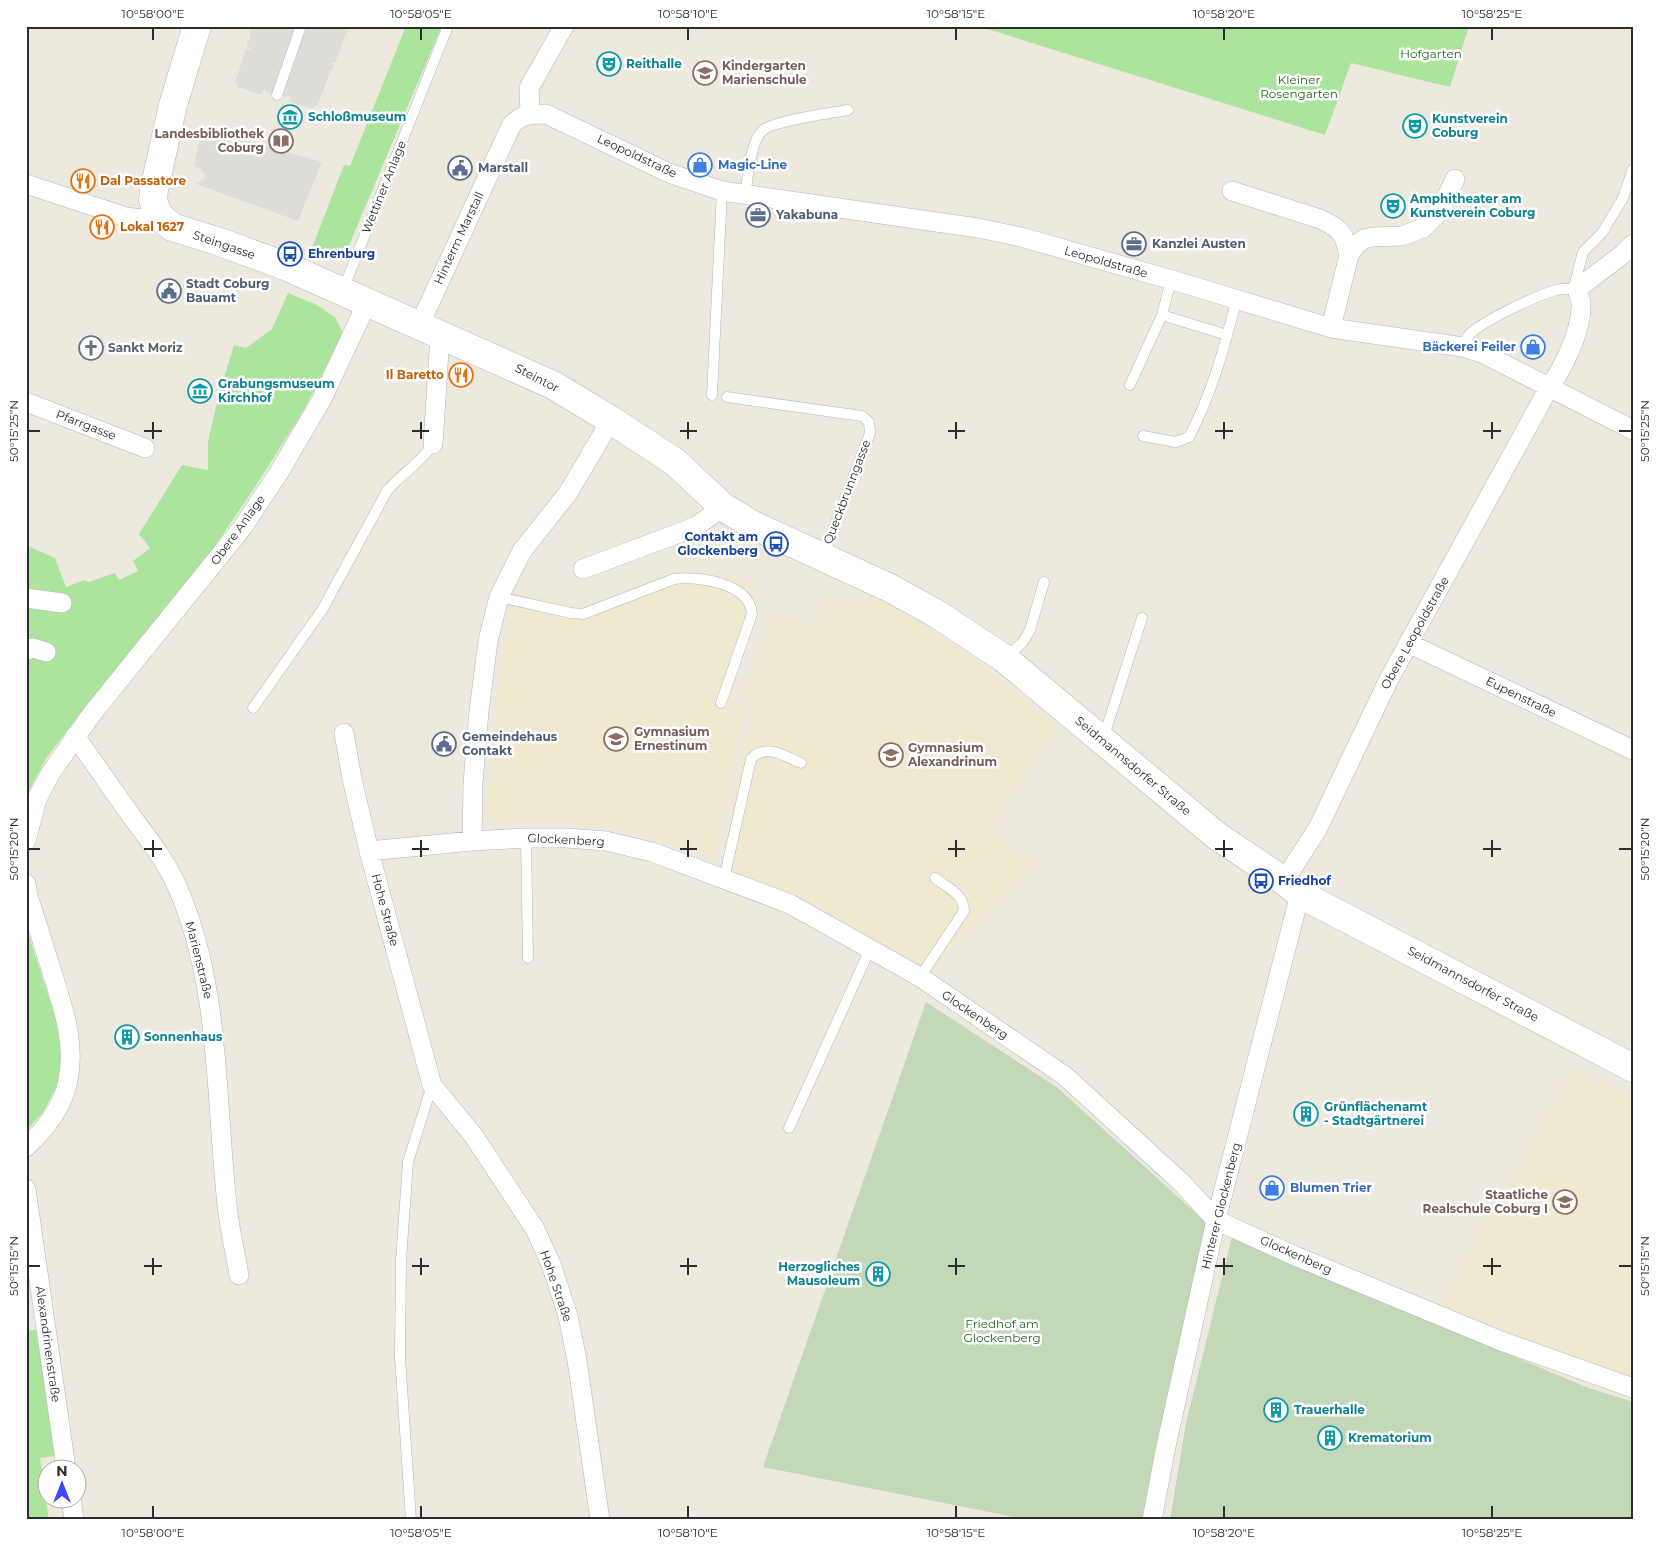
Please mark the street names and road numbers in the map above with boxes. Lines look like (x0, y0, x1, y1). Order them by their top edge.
street label: Leopoldstraße (595, 131, 679, 181)
street label: Wettiner Anlage (358, 138, 409, 235)
street label: Hinterm Marstall (430, 189, 487, 287)
street label: Steingasse (191, 227, 257, 262)
street label: Leopoldstraße (1063, 242, 1150, 281)
street label: Steintor (513, 360, 562, 395)
street label: Pfarrgasse (54, 406, 118, 443)
street label: Queckbrunngasse (820, 437, 873, 546)
street label: Obere Anlage (207, 492, 268, 568)
street label: Obere Leopoldstraße (1377, 574, 1452, 692)
street label: Eupenstraße (1483, 673, 1559, 720)
street label: Seidmannsdorfer Straße (1072, 713, 1194, 818)
street label: Glockenberg (527, 830, 605, 849)
street label: Hohe Straße (369, 872, 402, 948)
street label: Marienstraße (183, 920, 216, 1000)
street label: Seidmannsdorfer Straße (1405, 943, 1541, 1025)
street label: Glockenberg (939, 987, 1011, 1042)
street label: Hinterer Glockenberg (1198, 1141, 1244, 1271)
street label: Glockenberg (1258, 1232, 1335, 1277)
street label: Hohe Straße (537, 1248, 576, 1324)
street label: Alexandrinenstraße (33, 1285, 64, 1403)

